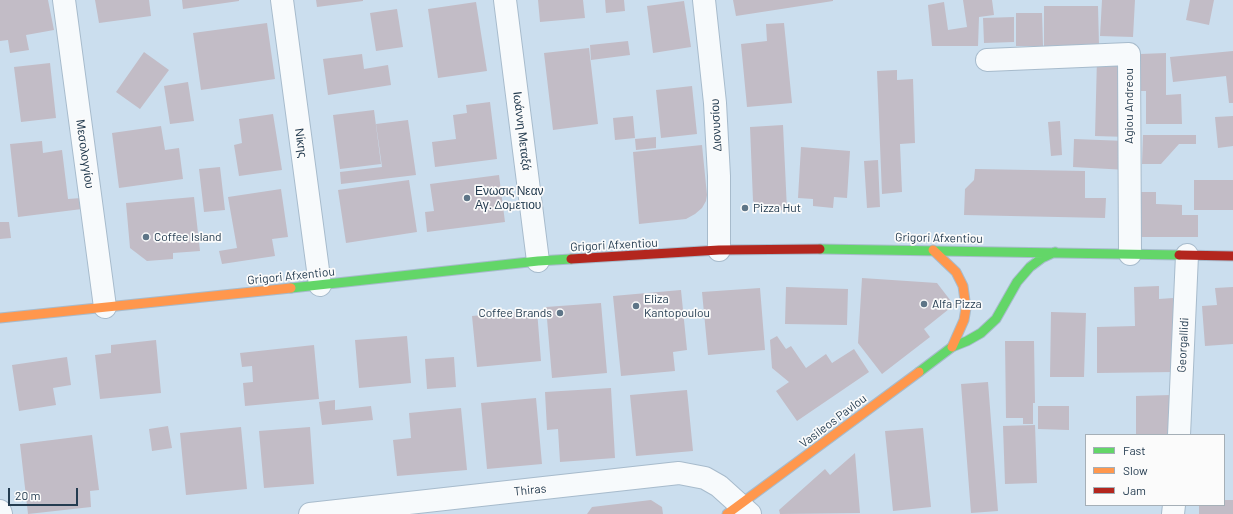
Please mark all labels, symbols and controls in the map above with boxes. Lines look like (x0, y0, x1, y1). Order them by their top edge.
street label: Agiou Andreou (1122, 68, 1136, 144)
street label: Ιωάννη Μεταξά (510, 91, 534, 171)
street label: Διονυσίου (707, 98, 725, 152)
street label: Μεσολογγίου (73, 119, 97, 189)
street label: Νίκης (292, 127, 310, 159)
place label: Ενωσις Νεαν Αγ. Δομετιου (475, 184, 544, 212)
marker: Ενωσις Νεαν Αγ. Δομετιου (462, 193, 472, 203)
place label: Pizza Hut (753, 201, 801, 215)
marker: Pizza Hut (740, 203, 750, 213)
place label: Coffee Island (154, 230, 222, 244)
street label: Grigori Afxentiou (895, 230, 983, 246)
marker: Coffee Island (141, 232, 151, 242)
street label: Grigori Afxentiou (570, 236, 658, 254)
street label: Grigori Afxentiou (247, 264, 335, 288)
place label: Eliza Kantopoulou (644, 292, 710, 320)
place label: Alfa Pizza (932, 297, 982, 311)
marker: Alfa Pizza (919, 299, 929, 309)
marker: Eliza Kantopoulou (631, 301, 641, 311)
place label: Coffee Brands (478, 306, 552, 320)
marker: Coffee Brands (555, 308, 565, 318)
street label: Georgallidi (1174, 317, 1192, 373)
street label: Vasileos Pavlou (797, 391, 869, 451)
legend (1085, 434, 1225, 506)
text: Fast (1123, 443, 1146, 457)
text: Slow (1123, 463, 1148, 477)
scale bar (10, 480, 80, 506)
street label: Thiras (513, 481, 547, 499)
text: Jam (1123, 483, 1146, 497)
text: 20 m (15, 488, 41, 502)

